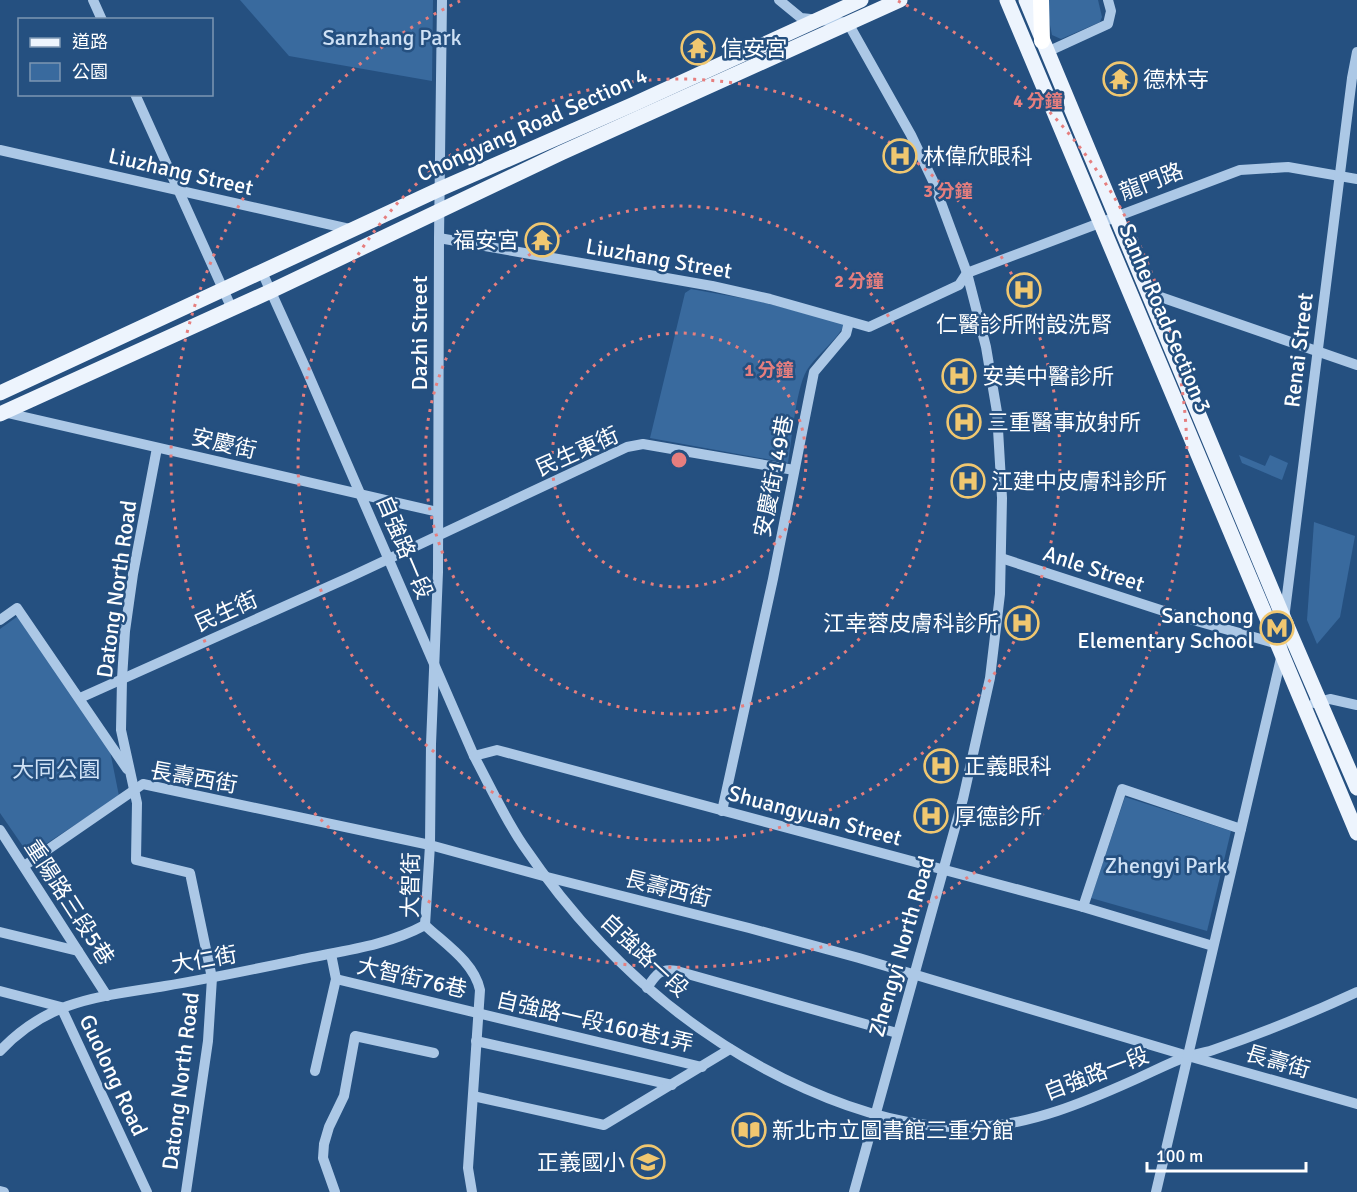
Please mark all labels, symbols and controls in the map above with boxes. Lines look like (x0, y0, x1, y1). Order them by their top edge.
legend (18, 18, 213, 96)
park label: Sanzhang Park (322, 24, 462, 51)
temple icon: 信安宮 (680, 30, 716, 66)
text: 道路 (72, 31, 108, 53)
place label: 信安宮 (721, 35, 787, 62)
text: 公園 (72, 61, 108, 83)
street label: Chongyang Road Section 4 (413, 61, 652, 188)
temple icon: 德林寺 (1102, 61, 1138, 97)
place label: 德林寺 (1143, 66, 1209, 93)
text: 4 分鐘 (1013, 90, 1063, 112)
hospital icon: 林偉欣眼科 (882, 138, 918, 174)
street label: Liuzhang Street (106, 142, 256, 201)
place label: 林偉欣眼科 (923, 143, 1033, 170)
street label: 龍門路 (1116, 157, 1187, 206)
text: 3 分鐘 (923, 180, 973, 202)
street label: Sanhe Road Section 3 (1114, 220, 1218, 417)
temple icon: 福安宮 (524, 222, 560, 258)
place label: 福安宮 (453, 227, 519, 254)
street label: Liuzhang Street (584, 232, 734, 285)
text: 2 分鐘 (834, 270, 884, 292)
hospital icon: 仁醫診所附設洗腎 (1006, 272, 1042, 308)
street label: Dazhi Street (406, 275, 433, 391)
street label: Renai Street (1278, 291, 1319, 409)
place label: 仁醫診所附設洗腎 (936, 311, 1112, 338)
hospital icon: 安美中醫診所 (941, 358, 977, 394)
text: 1 分鐘 (744, 359, 794, 381)
place label: 安美中醫診所 (982, 363, 1114, 390)
hospital icon: 三重醫事放射所 (946, 404, 982, 440)
place label: 三重醫事放射所 (987, 409, 1141, 436)
street label: 安慶街149巷 (748, 413, 799, 539)
street label: 民生東街 (532, 421, 623, 482)
street label: 安慶街 (189, 423, 259, 464)
centre of rings (669, 450, 689, 470)
hospital icon: 江建中皮膚科診所 (950, 463, 986, 499)
place label: 江建中皮膚科診所 (991, 468, 1167, 495)
street label: 自強路一段 (371, 491, 438, 603)
street label: Datong North Road (91, 499, 142, 680)
street label: Anle Street (1040, 539, 1148, 598)
street label: 民生街 (191, 586, 262, 637)
place label: Sanchong Elementary School (1077, 602, 1254, 654)
hospital icon: 江幸蓉皮膚科診所 (1004, 605, 1040, 641)
place label: 江幸蓉皮膚科診所 (823, 610, 999, 637)
metro station icon: Sanchong Elementary School (1259, 610, 1295, 646)
hospital icon: 正義眼科 (923, 748, 959, 784)
place label: 正義眼科 (964, 753, 1052, 780)
park label: 大同公園 (12, 756, 100, 783)
street label: 長壽西街 (148, 757, 240, 798)
street label: Shuangyuan Street (725, 779, 905, 852)
hospital icon: 厚德診所 (913, 798, 949, 834)
place label: 厚德診所 (954, 803, 1042, 830)
street label: 重陽路三段5巷 (19, 835, 120, 970)
street label: 大智街 (396, 852, 425, 918)
park label: Zhengyi Park (1105, 852, 1227, 879)
street label: Zhengyi North Road (863, 853, 940, 1040)
street label: 長壽西街 (622, 865, 714, 912)
street label: 自強路一段 (595, 908, 694, 1003)
street label: 大仁街 (169, 940, 239, 979)
street label: 大智街76巷 (354, 952, 469, 1003)
street label: 自強路一段160巷1弄 (494, 986, 696, 1057)
street label: Datong North Road (156, 991, 205, 1172)
street label: Guolong Road (74, 1010, 153, 1140)
street label: 長壽街 (1242, 1039, 1313, 1084)
street label: 自強路一段 (1040, 1041, 1152, 1106)
library icon: 新北市立圖書館三重分館 (731, 1112, 767, 1148)
place label: 新北市立圖書館三重分館 (772, 1117, 1014, 1144)
scale bar (1147, 1135, 1306, 1173)
school or university icon: 正義國小 (630, 1144, 666, 1180)
text: 100 m (1156, 1145, 1203, 1167)
place label: 正義國小 (537, 1149, 625, 1176)

